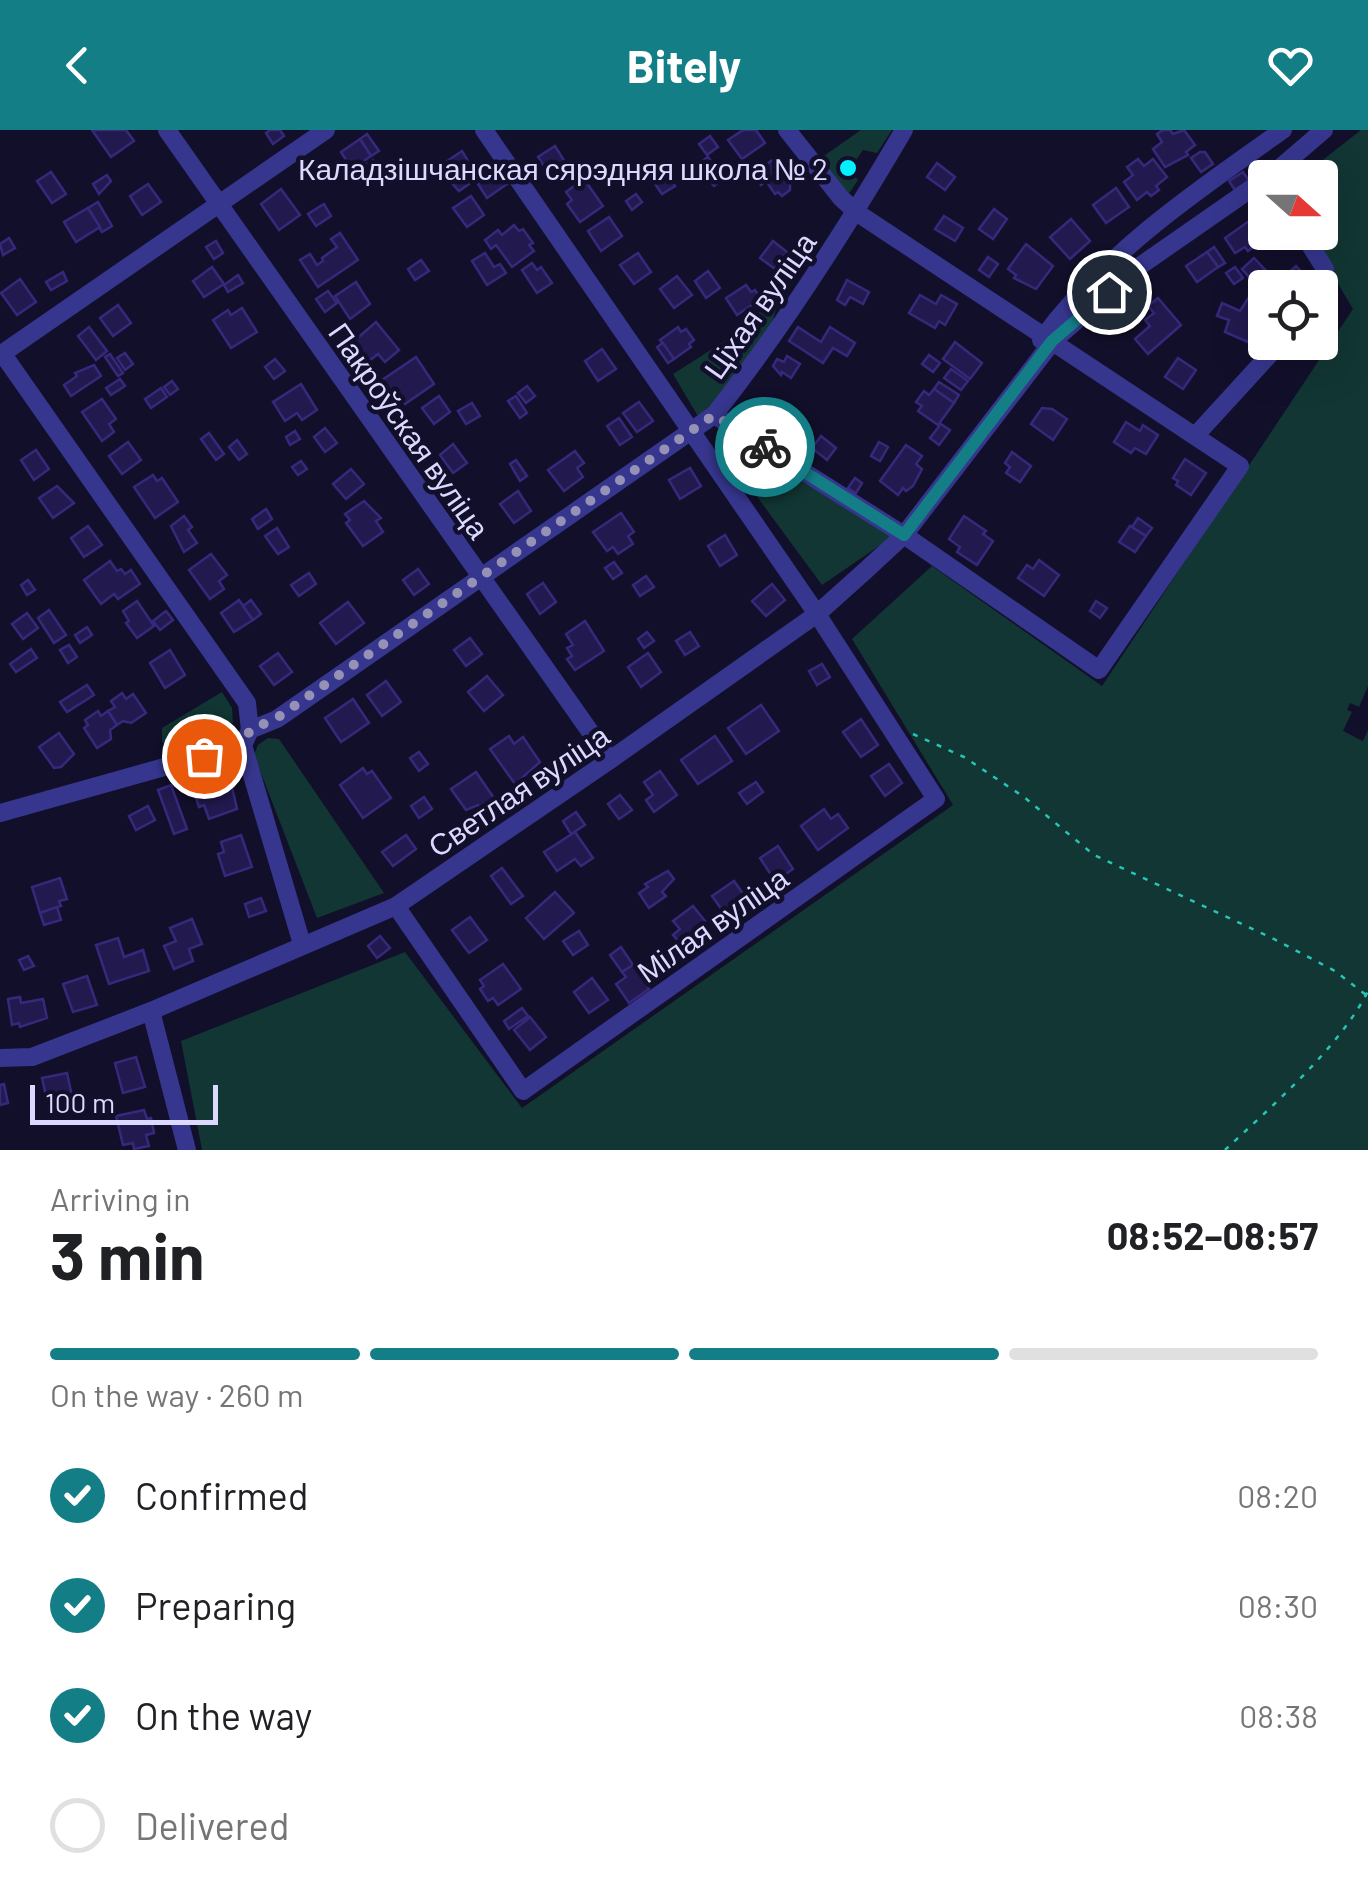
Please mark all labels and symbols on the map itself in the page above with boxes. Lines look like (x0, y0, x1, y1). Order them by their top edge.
place label: Каладзішчанская сярэдняя школа № 2 (298, 150, 828, 186)
marker: Каладзішчанская сярэдняя школа № 2 (837, 157, 859, 179)
north arrow (1248, 160, 1338, 250)
street label: Ціхая вуліца (695, 225, 823, 385)
pin (1067, 250, 1152, 335)
street label: Пакроўская вуліца (322, 315, 498, 545)
courier (715, 397, 815, 497)
pin (162, 714, 247, 799)
street label: Светлая вуліца (421, 716, 615, 864)
street label: Мілая вуліца (630, 859, 795, 989)
scale bar (30, 1080, 218, 1124)

